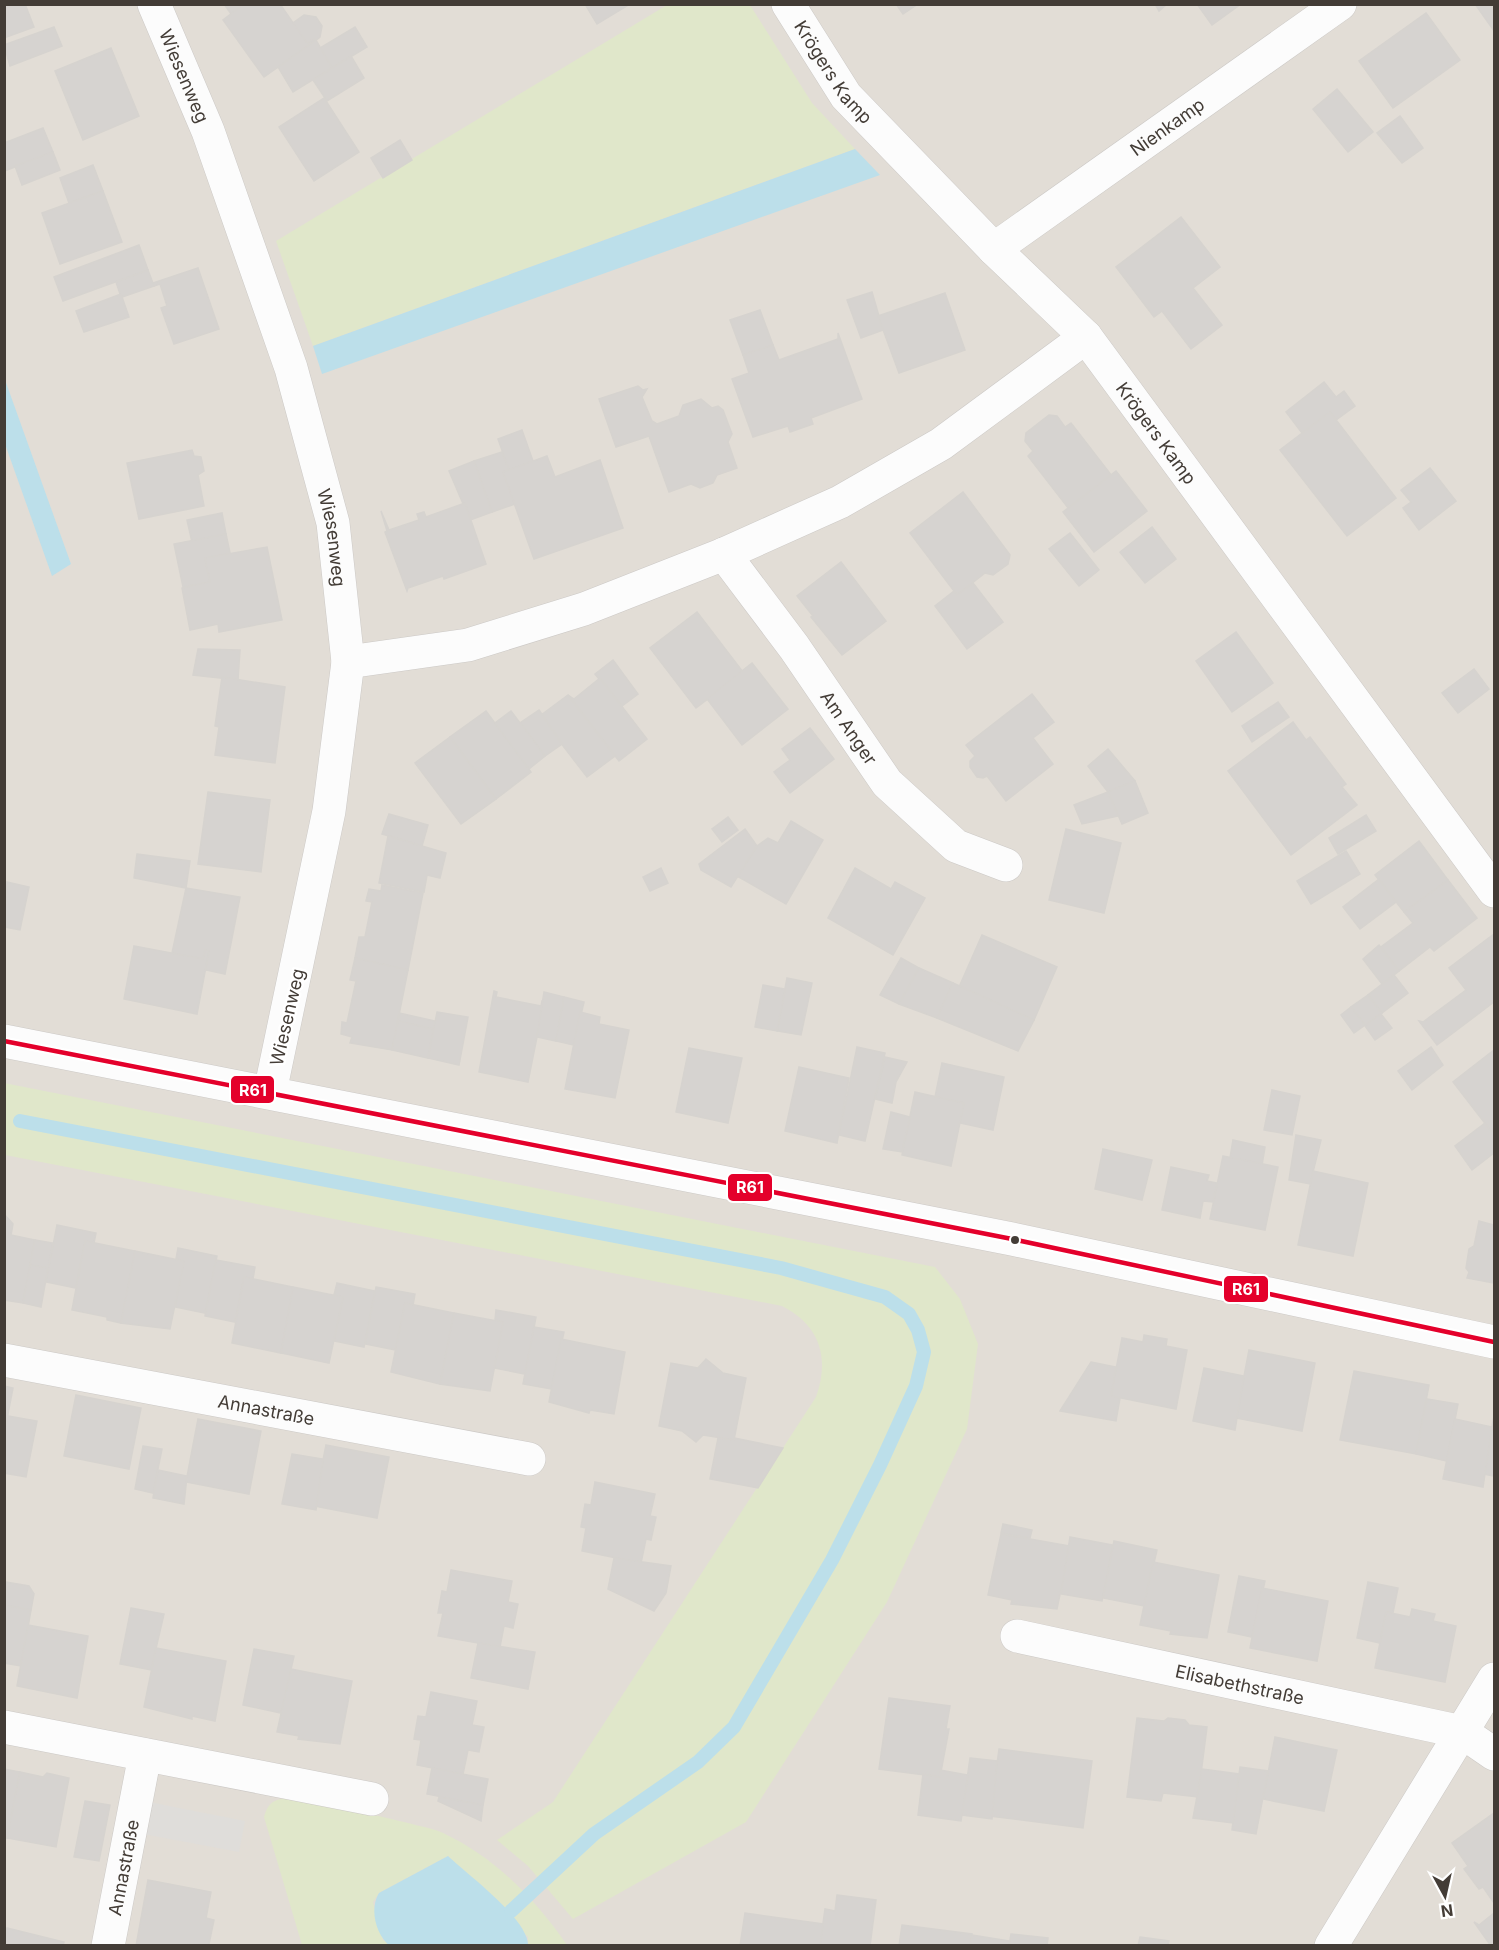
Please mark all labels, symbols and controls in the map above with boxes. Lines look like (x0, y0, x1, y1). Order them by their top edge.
street label: Krögers Kamp (791, 16, 877, 128)
street label: Wiesenweg (155, 26, 214, 126)
street label: Nienkamp (1126, 93, 1208, 160)
street label: Krögers Kamp (1112, 378, 1201, 488)
street label: Wiesenweg (314, 486, 350, 588)
street label: Am Anger (817, 687, 882, 769)
street label: Wiesenweg (266, 966, 308, 1068)
line badge: R61 (230, 1075, 275, 1104)
text: R61 (239, 1080, 267, 1100)
line badge: R61 (727, 1173, 773, 1202)
text: R61 (736, 1177, 764, 1197)
unlabelled marker (1009, 1234, 1021, 1246)
line badge: R61 (1223, 1275, 1269, 1303)
text: R61 (1232, 1279, 1260, 1299)
street label: Annastraße (216, 1390, 316, 1429)
street label: Elisabethstraße (1174, 1660, 1306, 1708)
street label: Annastraße (104, 1818, 143, 1917)
north arrow (1415, 1866, 1475, 1926)
text: N (1440, 1900, 1455, 1922)

